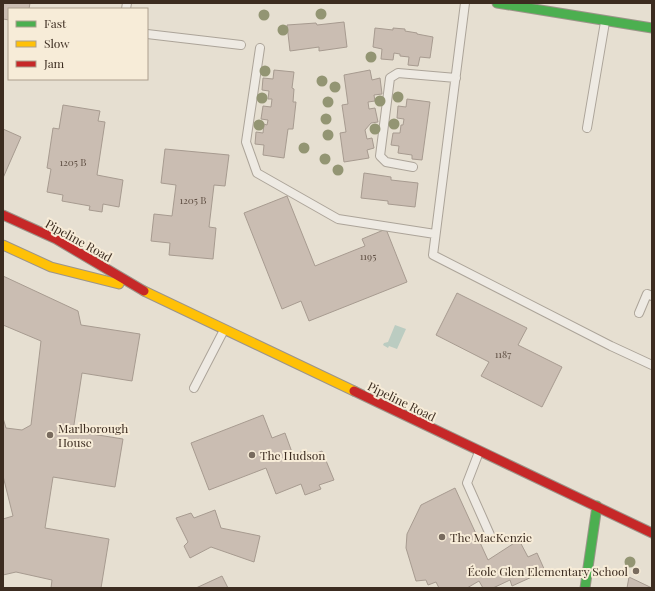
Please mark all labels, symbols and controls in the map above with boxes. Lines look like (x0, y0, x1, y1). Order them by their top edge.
legend (8, 8, 148, 80)
text: Fast (44, 15, 67, 31)
text: Slow (44, 35, 70, 51)
text: Jam (43, 55, 65, 71)
house number: 1205 B (59, 155, 87, 169)
house number: 1205 B (179, 193, 207, 207)
street label: Pipeline Road (43, 215, 115, 265)
house number: 1195 (360, 249, 376, 263)
house number: 1187 (495, 347, 511, 361)
street label: Pipeline Road (365, 378, 439, 424)
place label: Marlborough House (58, 420, 128, 450)
marker: Marlborough House (45, 430, 55, 440)
place label: The Hudson (260, 447, 326, 463)
marker: The Hudson (247, 450, 257, 460)
place label: The MacKenzie (450, 529, 532, 545)
marker: The MacKenzie (437, 532, 447, 542)
place label: École Glen Elementary School (467, 563, 629, 579)
marker: École Glen Elementary School (631, 566, 641, 576)

